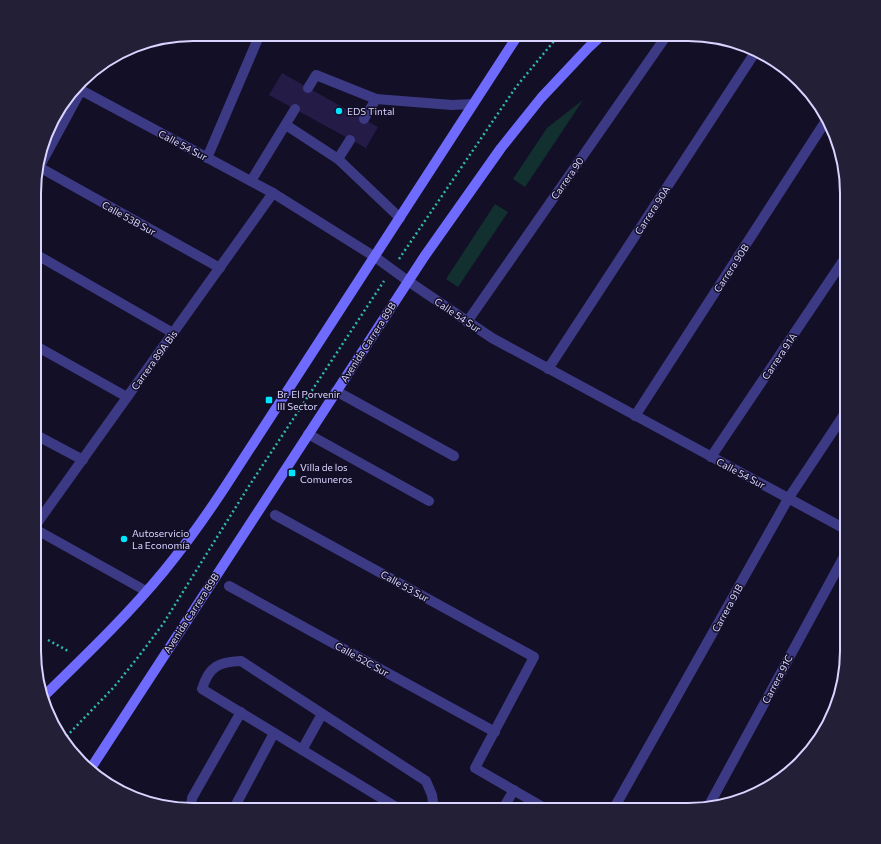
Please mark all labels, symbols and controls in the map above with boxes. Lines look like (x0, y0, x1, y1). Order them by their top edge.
place label: EDS Tintal (347, 105, 395, 117)
marker: EDS Tintal (334, 106, 344, 116)
street label: Calle 54 Sur (157, 127, 209, 163)
street label: Carrera 90 (548, 155, 586, 201)
street label: Carrera 90A (632, 183, 672, 237)
street label: Calle 53B Sur (100, 198, 158, 238)
street label: Carrera 90B (711, 241, 751, 294)
street label: Calle 54 Sur (432, 295, 484, 335)
street label: Avenida Carrera 89B (338, 299, 399, 384)
street label: Carrera 89A Bis (128, 328, 180, 392)
street label: Carrera 91A (759, 330, 799, 382)
place label: Br. El Porvenir III Sector (277, 388, 340, 412)
marker: Br. El Porvenir III Sector (264, 395, 274, 405)
street label: Calle 54 Sur (715, 455, 767, 491)
place label: Villa de los Comuneros (300, 461, 353, 485)
marker: Villa de los Comuneros (287, 468, 297, 478)
place label: Autoservicio La Economía (132, 527, 190, 551)
marker: Autoservicio La Economía (119, 534, 129, 544)
street label: Calle 53 Sur (379, 568, 431, 604)
street label: Avenida Carrera 89B (161, 570, 222, 655)
street label: Carrera 91B (709, 581, 745, 634)
street label: Calle 52C Sur (333, 639, 391, 679)
street label: Carrera 91C (759, 652, 795, 705)

